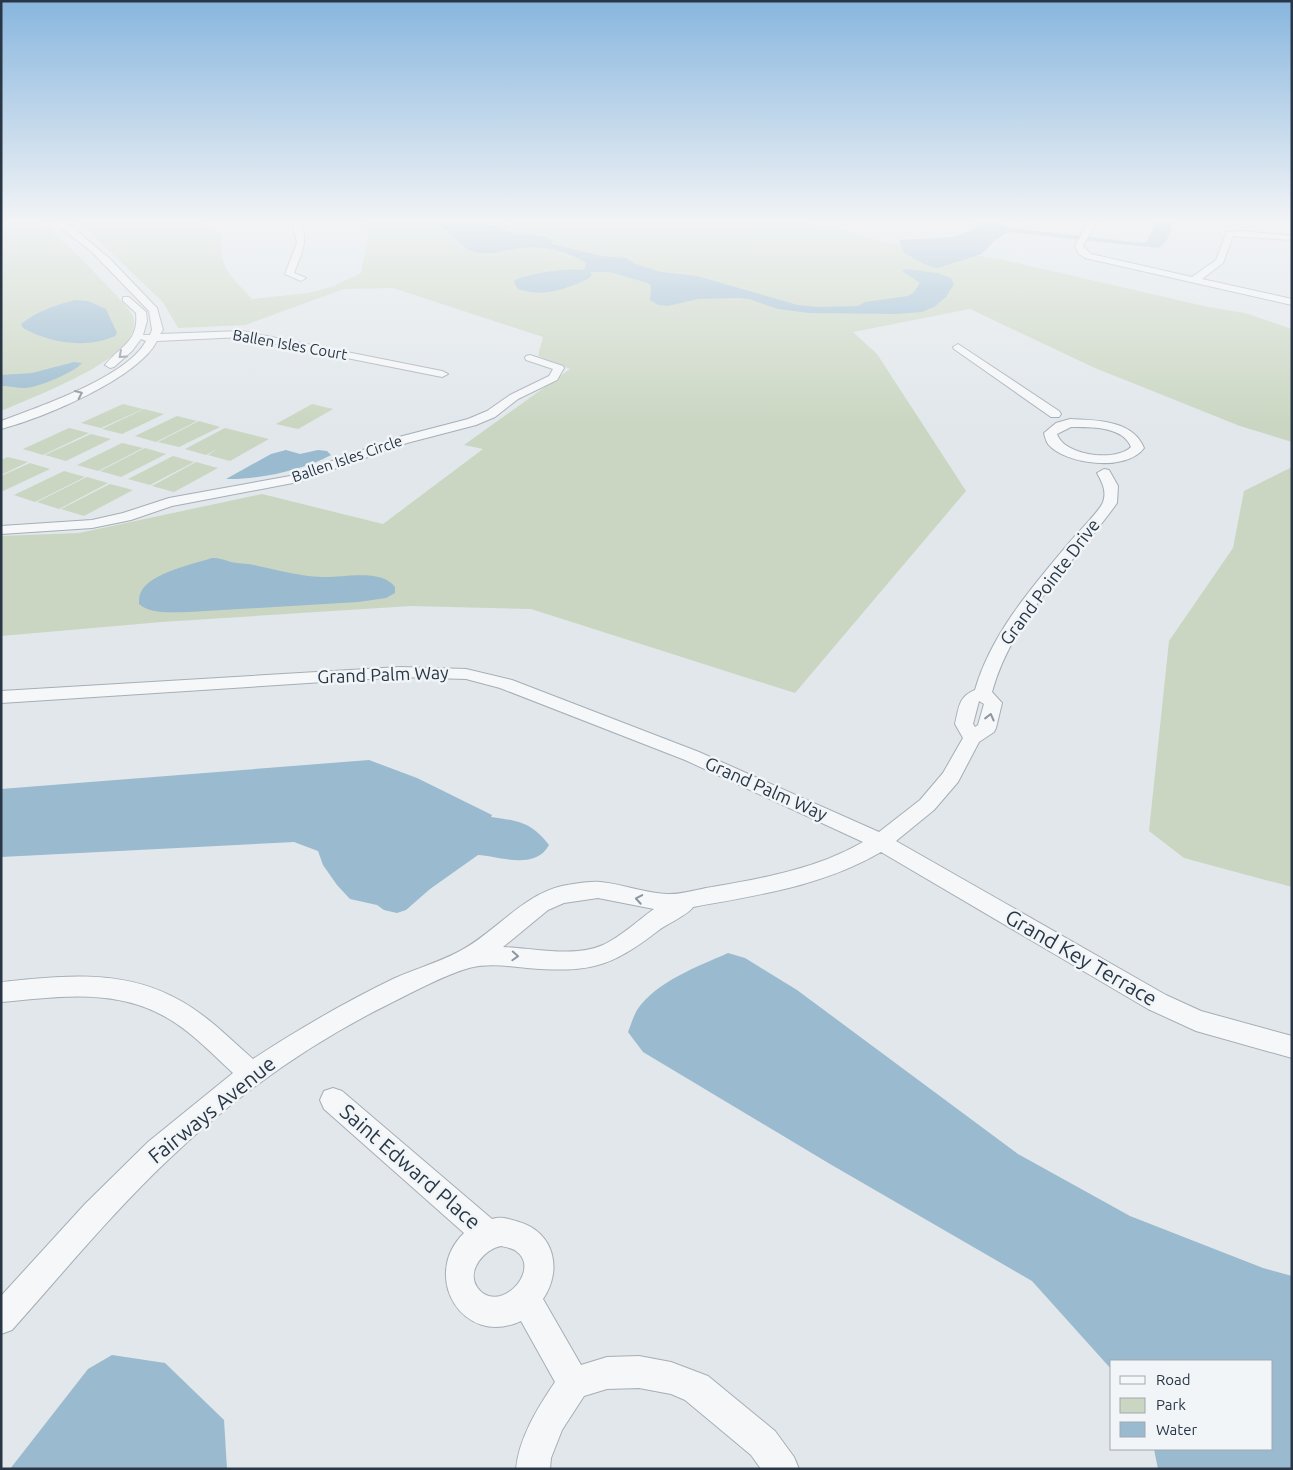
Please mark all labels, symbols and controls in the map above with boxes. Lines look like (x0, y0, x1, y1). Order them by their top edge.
street label: Ballen Isles Court (231, 326, 349, 363)
one-way arrow (118, 349, 127, 358)
one-way arrow (74, 390, 83, 401)
street label: Ballen Isles Circle (289, 432, 404, 485)
street label: Grand Pointe Drive (995, 515, 1103, 648)
street label: Grand Palm Way (317, 662, 449, 686)
one-way arrow (984, 713, 995, 722)
street label: Grand Palm Way (702, 752, 831, 824)
one-way arrow (634, 894, 643, 904)
street label: Grand Key Terrace (1001, 904, 1162, 1010)
one-way arrow (511, 951, 519, 961)
street label: Fairways Avenue (143, 1051, 280, 1168)
street label: Saint Edward Place (336, 1099, 486, 1234)
legend (1110, 1360, 1273, 1450)
text: Road (1156, 1371, 1191, 1388)
text: Park (1156, 1396, 1186, 1413)
text: Water (1156, 1421, 1197, 1438)

